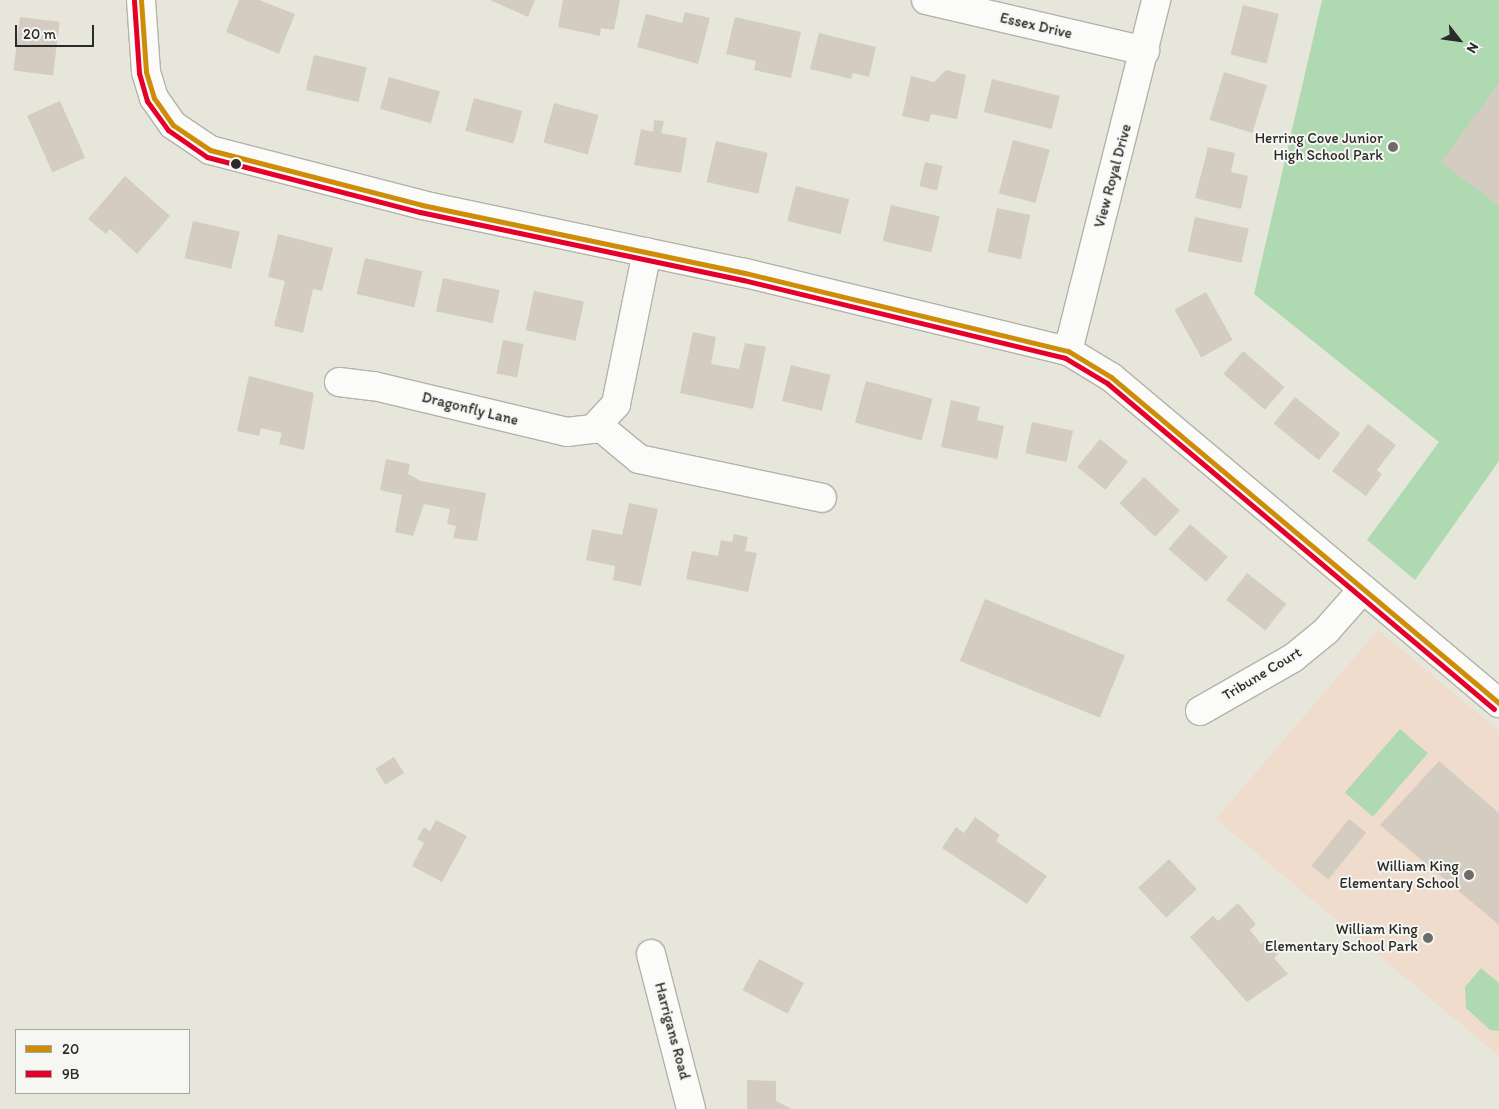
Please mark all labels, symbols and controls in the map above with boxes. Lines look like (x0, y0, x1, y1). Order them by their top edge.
street label: Essex Drive (998, 9, 1074, 43)
scale bar (18, 15, 96, 47)
north arrow (1434, 15, 1484, 65)
text: 20 m (23, 25, 56, 43)
text: N (1463, 39, 1482, 56)
street label: View Royal Drive (1091, 123, 1135, 229)
place label: Herring Cove Junior High School Park (1255, 129, 1383, 164)
marker: Herring Cove Junior High School Park (1387, 141, 1399, 153)
unlabelled marker (231, 159, 241, 169)
street label: Dragonfly Lane (420, 388, 520, 430)
street label: Tribune Court (1219, 643, 1305, 705)
place label: William King Elementary School (1339, 857, 1459, 892)
marker: William King Elementary School (1463, 869, 1475, 881)
place label: William King Elementary School Park (1266, 920, 1418, 955)
marker: William King Elementary School Park (1422, 932, 1434, 944)
street label: Harrigans Road (650, 980, 694, 1082)
legend (15, 1029, 190, 1094)
text: 20 (62, 1040, 79, 1058)
text: 9B (62, 1065, 80, 1083)

